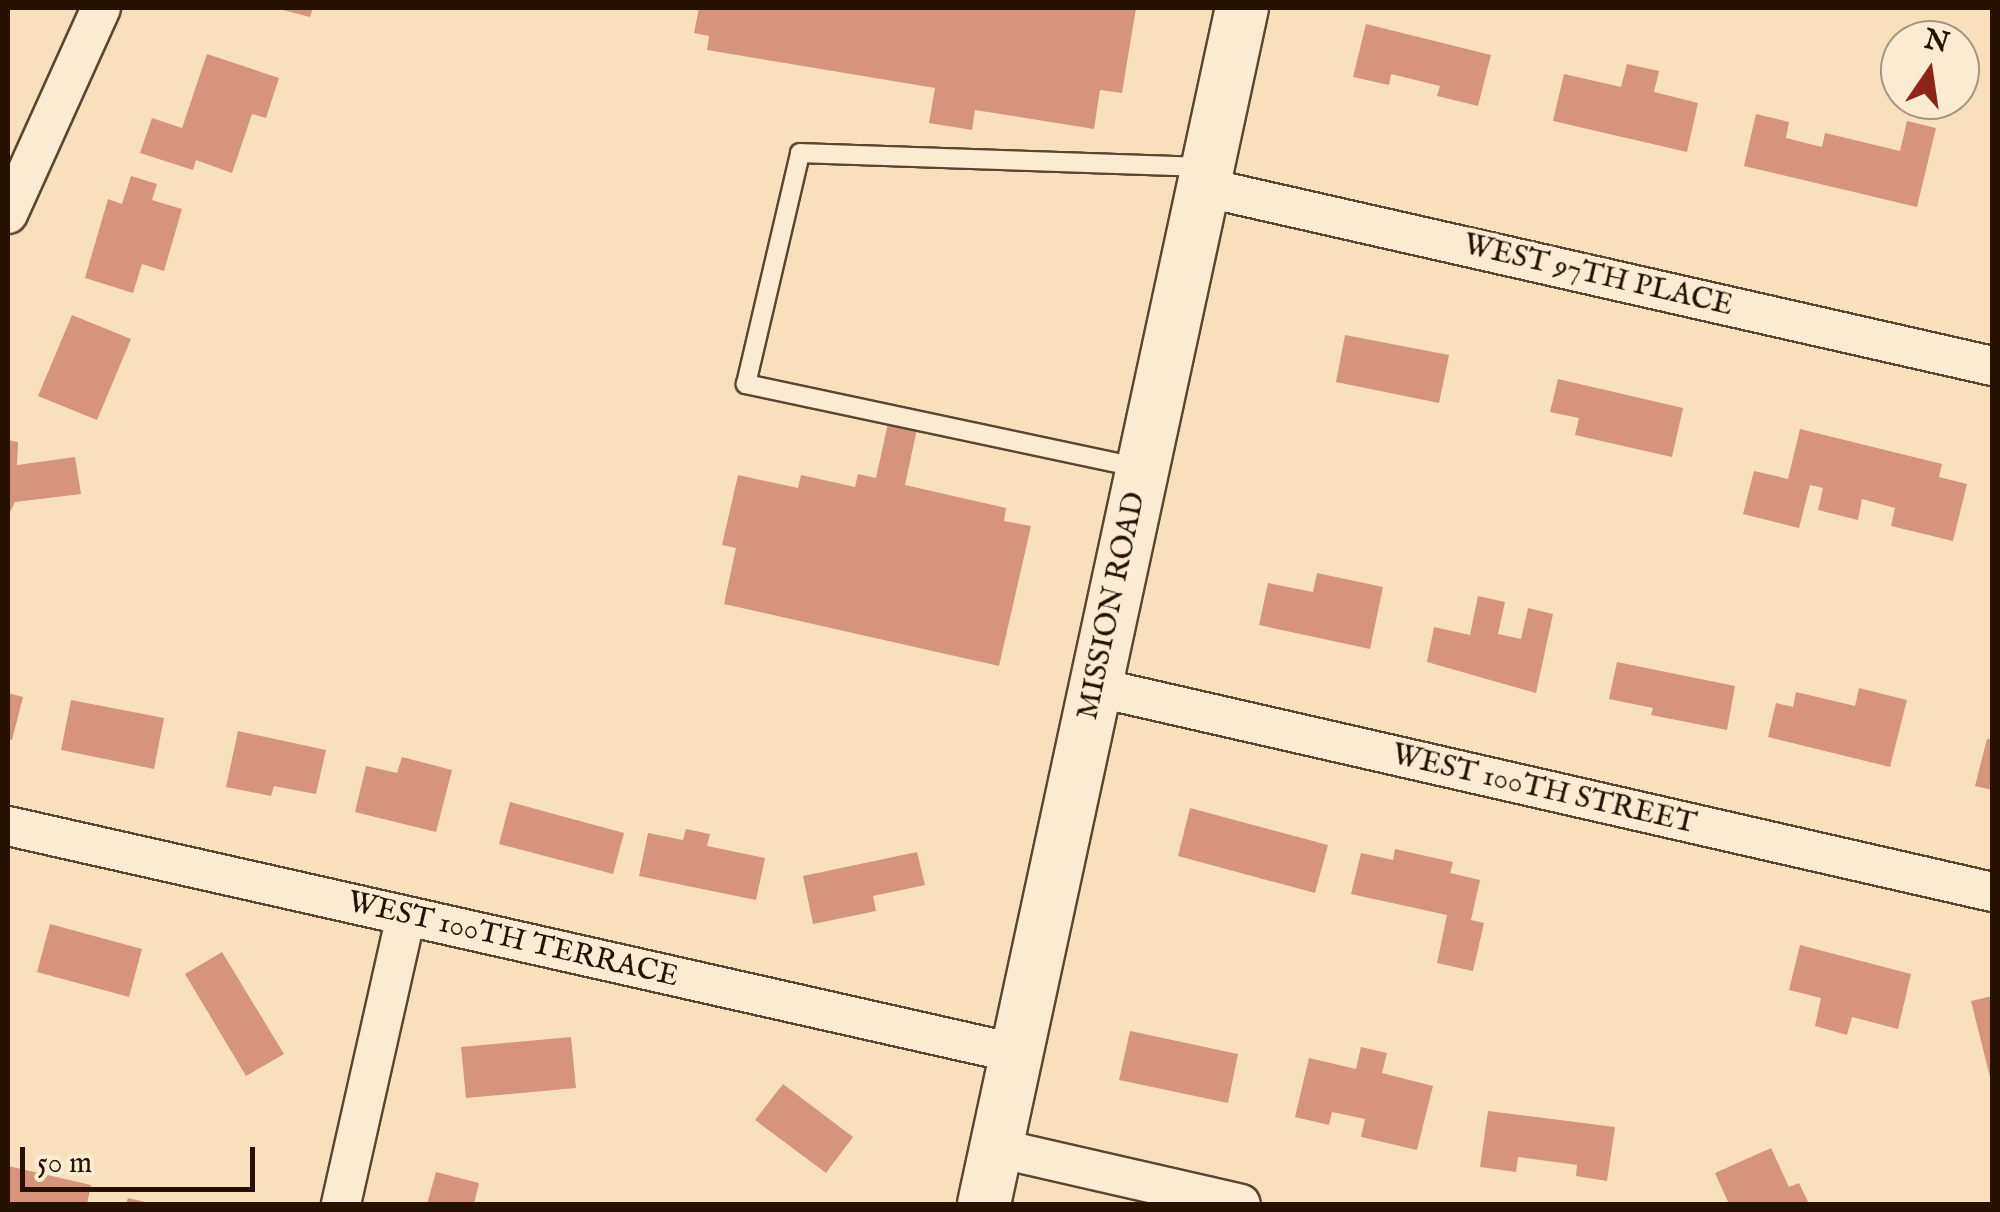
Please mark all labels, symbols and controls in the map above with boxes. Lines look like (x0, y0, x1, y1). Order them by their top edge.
north arrow (1880, 20, 1980, 120)
text: N (1921, 22, 1952, 62)
street label: WEST 97TH PLACE (1460, 228, 1736, 324)
street label: MISSION ROAD (1070, 489, 1154, 723)
street label: WEST 100TH STREET (1388, 737, 1700, 843)
street label: WEST 100TH TERRACE (344, 884, 682, 996)
scale bar (25, 1127, 260, 1189)
text: 50 m (37, 1145, 92, 1183)

